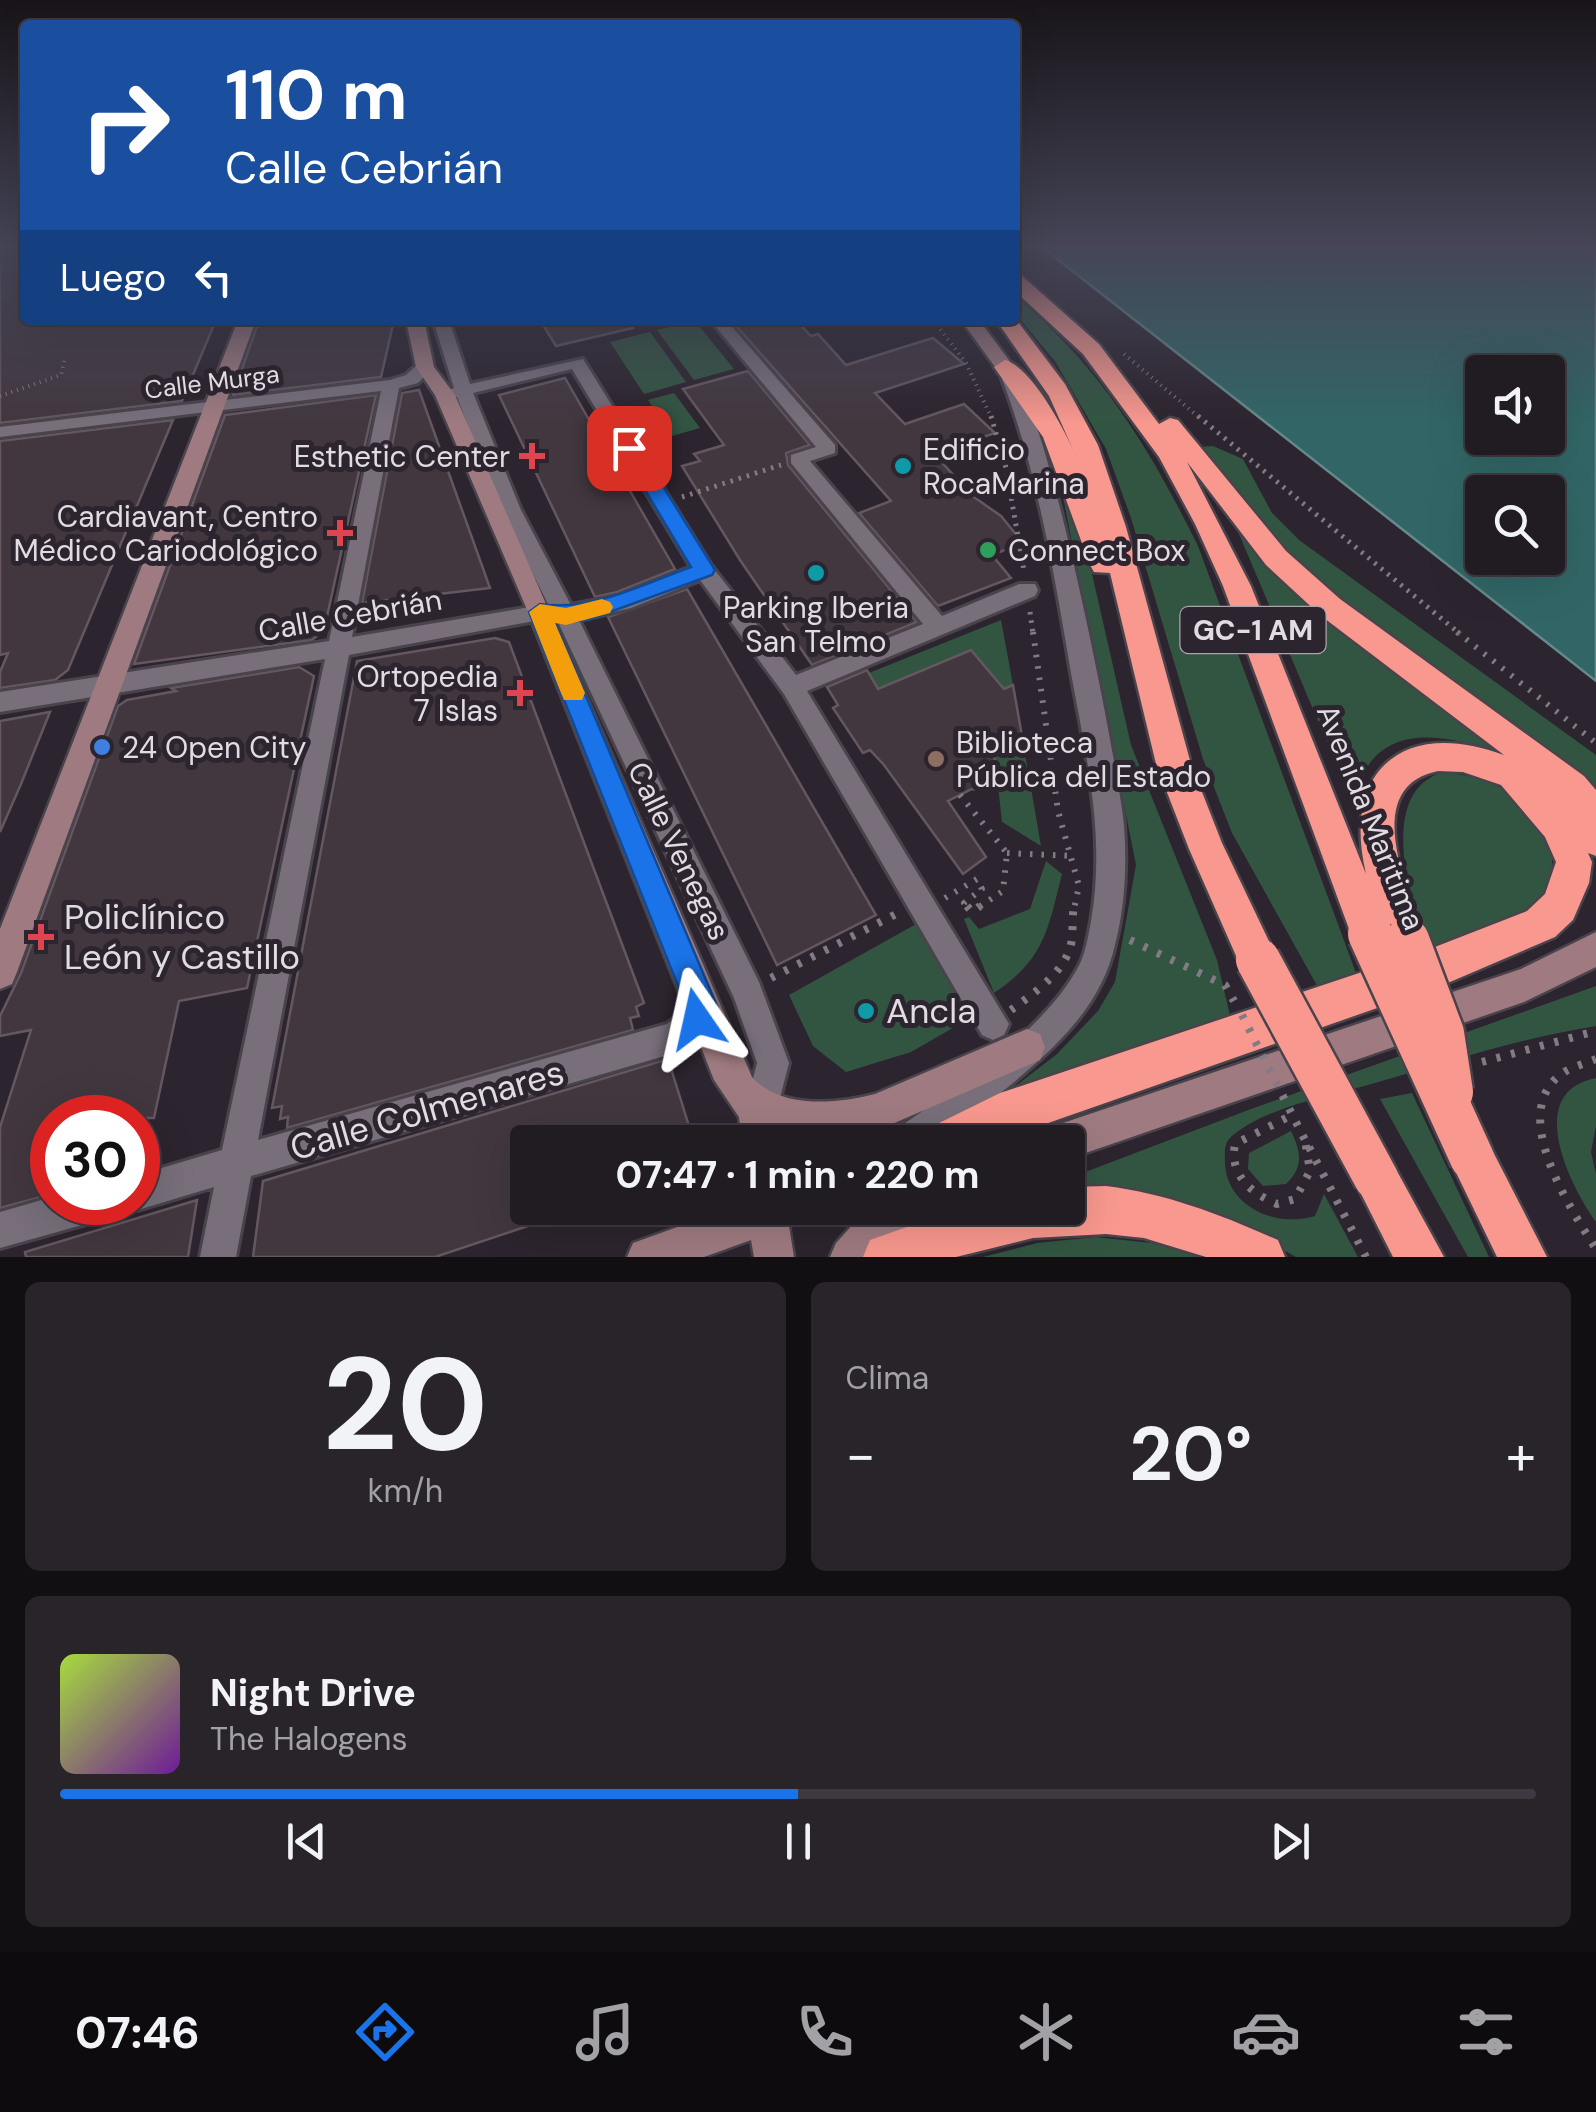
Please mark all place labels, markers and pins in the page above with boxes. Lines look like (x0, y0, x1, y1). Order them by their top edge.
pin (587, 406, 672, 491)
place label: Edificio RocaMarina (923, 430, 1085, 503)
place label: Esthetic Center (294, 437, 510, 476)
marker: Esthetic Center (519, 443, 545, 469)
marker: Edificio RocaMarina (892, 455, 914, 477)
place label: Cardiavant, Centro Médico Cariodológico (14, 497, 318, 570)
marker: Cardiavant, Centro Médico Cariodológico (327, 520, 353, 546)
place label: Connect Box (1008, 531, 1186, 570)
marker: Connect Box (977, 539, 999, 561)
marker: Parking Iberia San Telmo (805, 562, 827, 584)
place label: Parking Iberia San Telmo (723, 588, 909, 661)
place label: Ortopedia 7 Islas (356, 657, 498, 730)
marker: Ortopedia 7 Islas (507, 680, 533, 706)
place label: Biblioteca Pública del Estado (956, 723, 1211, 796)
place label: 24 Open City (122, 728, 307, 767)
marker: 24 Open City (91, 736, 113, 758)
marker: Biblioteca Pública del Estado (925, 748, 947, 770)
place label: Policlínico León y Castillo (64, 894, 300, 980)
marker: Policlínico León y Castillo (28, 924, 54, 950)
place label: Ancla (886, 988, 976, 1034)
marker: Ancla (855, 1000, 877, 1022)

